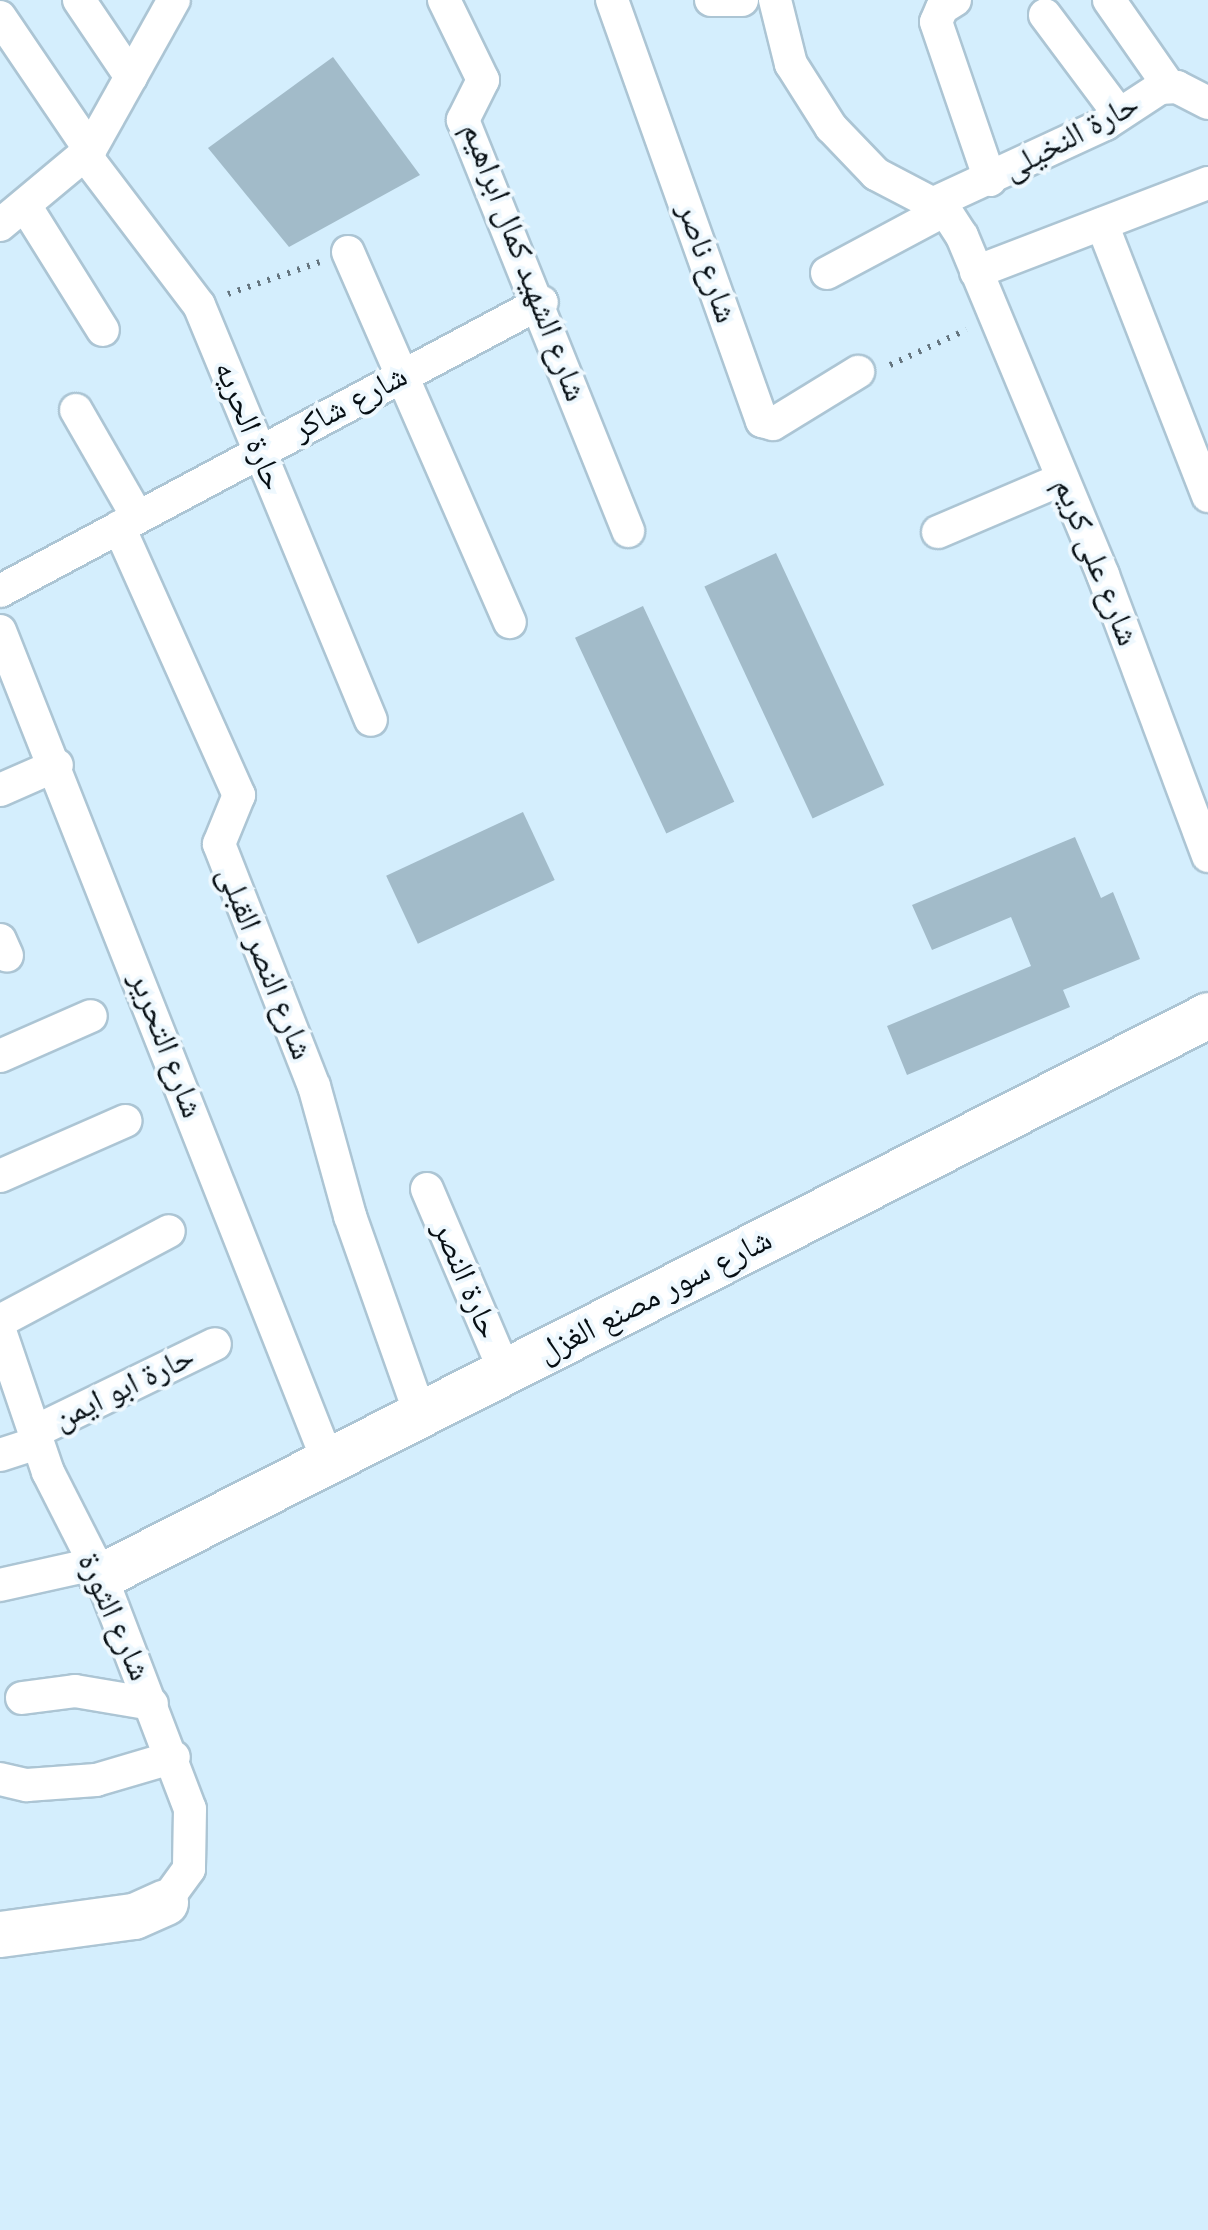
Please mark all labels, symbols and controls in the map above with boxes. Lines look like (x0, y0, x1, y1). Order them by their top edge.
street label: حارة النخيلى (996, 85, 1146, 189)
street label: شارع الشهيد كمال ابراهيم (453, 117, 595, 407)
street label: شارع ناصر (669, 198, 745, 328)
street label: حارة الحريه (206, 356, 292, 496)
street label: شارع شاكر (286, 357, 414, 449)
street label: شارع على كريم (1045, 473, 1147, 651)
street label: شارع النصر القبلى (209, 861, 321, 1065)
street label: شارع التحرير (121, 967, 211, 1123)
street label: حارة النصر (424, 1216, 508, 1344)
street label: شارع سور مصنع الغزل (532, 1220, 778, 1372)
street label: حارة ابو ايمن (47, 1337, 201, 1439)
street label: شارع الثورة (69, 1547, 159, 1687)

